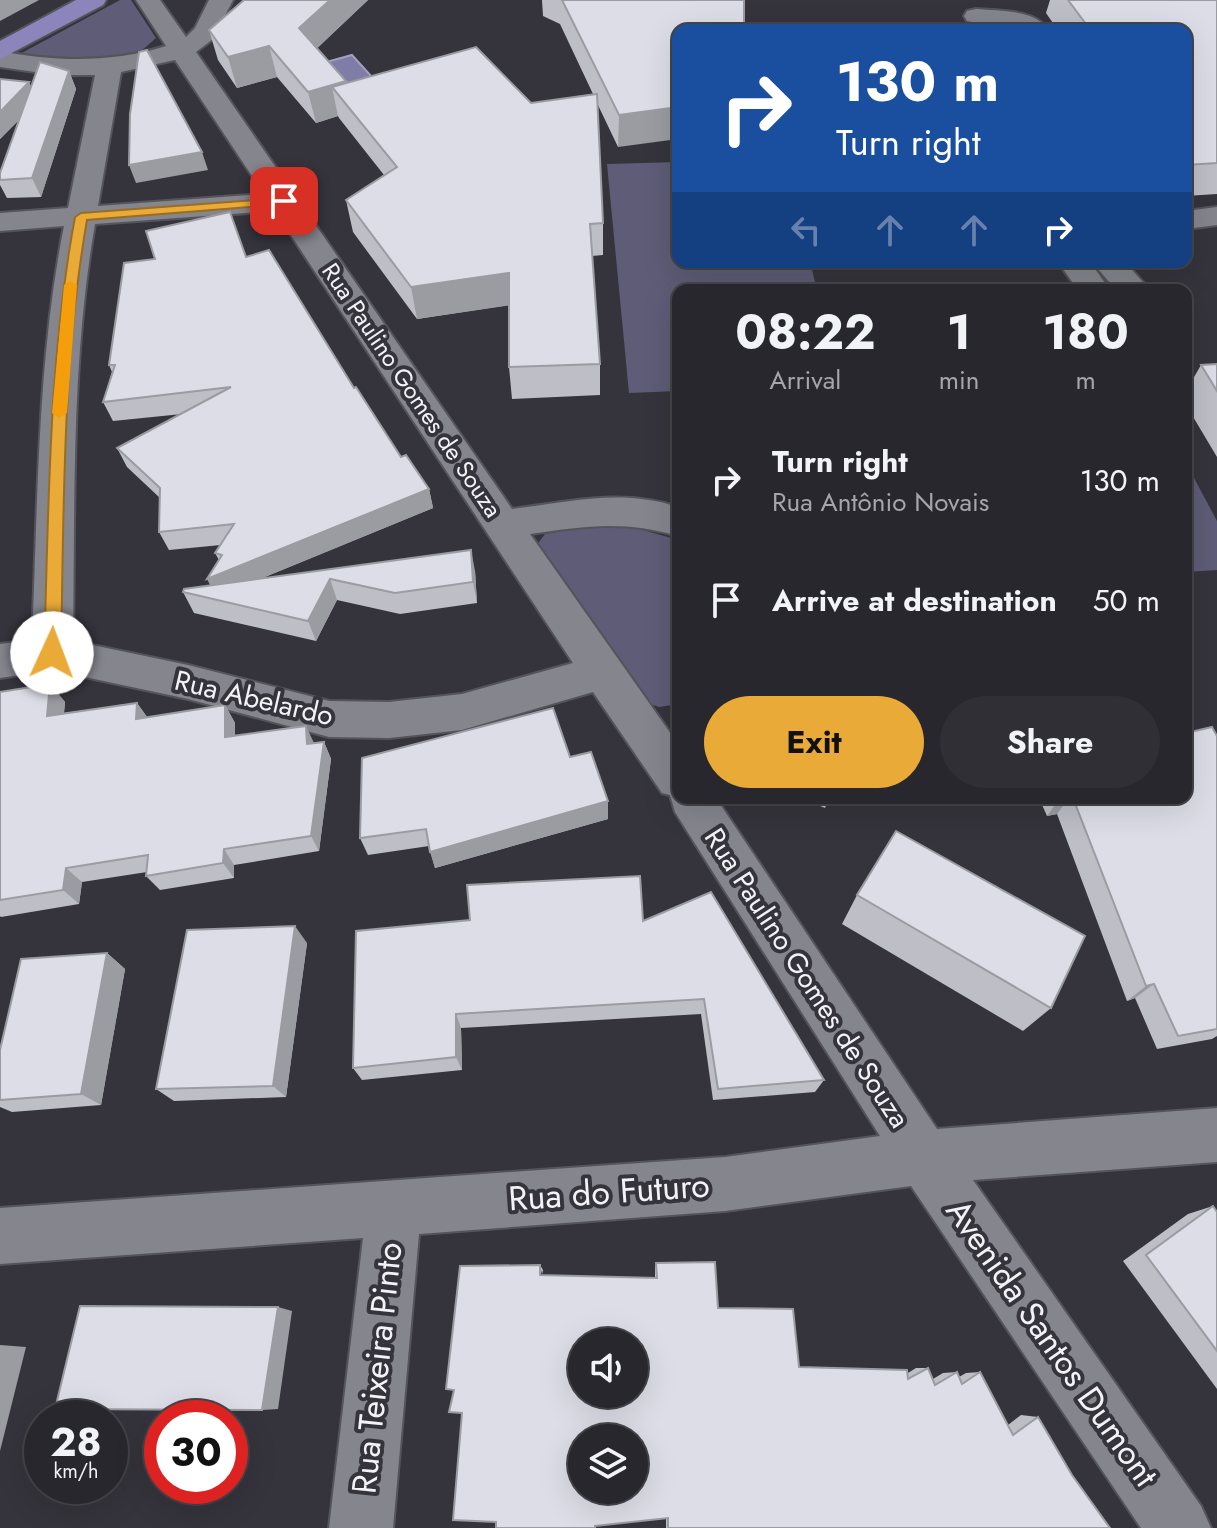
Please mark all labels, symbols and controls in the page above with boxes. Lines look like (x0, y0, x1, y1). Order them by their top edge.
text: 130 m (836, 41, 999, 122)
icon: right (704, 56, 808, 160)
text: Turn right (836, 116, 981, 168)
pin (250, 167, 318, 235)
icon: arrive (262, 179, 306, 223)
icon: left (784, 208, 828, 252)
icon: ahead (868, 208, 912, 252)
icon: ahead (952, 208, 996, 252)
icon: right (1036, 208, 1080, 252)
street label: Rua Paulino Gomes de Souza (314, 256, 510, 524)
text: 08:22 (735, 298, 875, 367)
text: 1 (947, 298, 971, 367)
text: 180 (1042, 298, 1129, 367)
text: Arrival (769, 361, 841, 399)
text: min (939, 361, 979, 399)
text: m (1076, 361, 1096, 399)
text: Turn right (772, 440, 908, 483)
icon: right (704, 458, 748, 502)
text: 130 m (1080, 459, 1160, 502)
text: Rua Antônio Novais (772, 483, 989, 521)
icon: arrive (704, 578, 748, 622)
text: Arrive at destination (772, 579, 1057, 622)
text: 50 m (1093, 579, 1160, 622)
position arrow (10, 611, 94, 695)
street label: Rua Abelardo (171, 660, 337, 736)
button: Exit (704, 696, 924, 788)
button: Share (940, 696, 1160, 788)
street label: Rua Paulino Gomes de Souza (694, 820, 920, 1136)
street label: Rua do Futuro (507, 1161, 711, 1223)
street label: Avenida Santos Dumont (934, 1189, 1170, 1497)
street label: Rua Teixeira Pinto (339, 1240, 415, 1496)
map controls (568, 1328, 648, 1504)
button: sound (568, 1328, 648, 1408)
speed limit sign: 30 (144, 1400, 248, 1504)
text: 28 (50, 1413, 102, 1471)
button: layers (568, 1424, 648, 1504)
text: km/h (53, 1457, 99, 1486)

